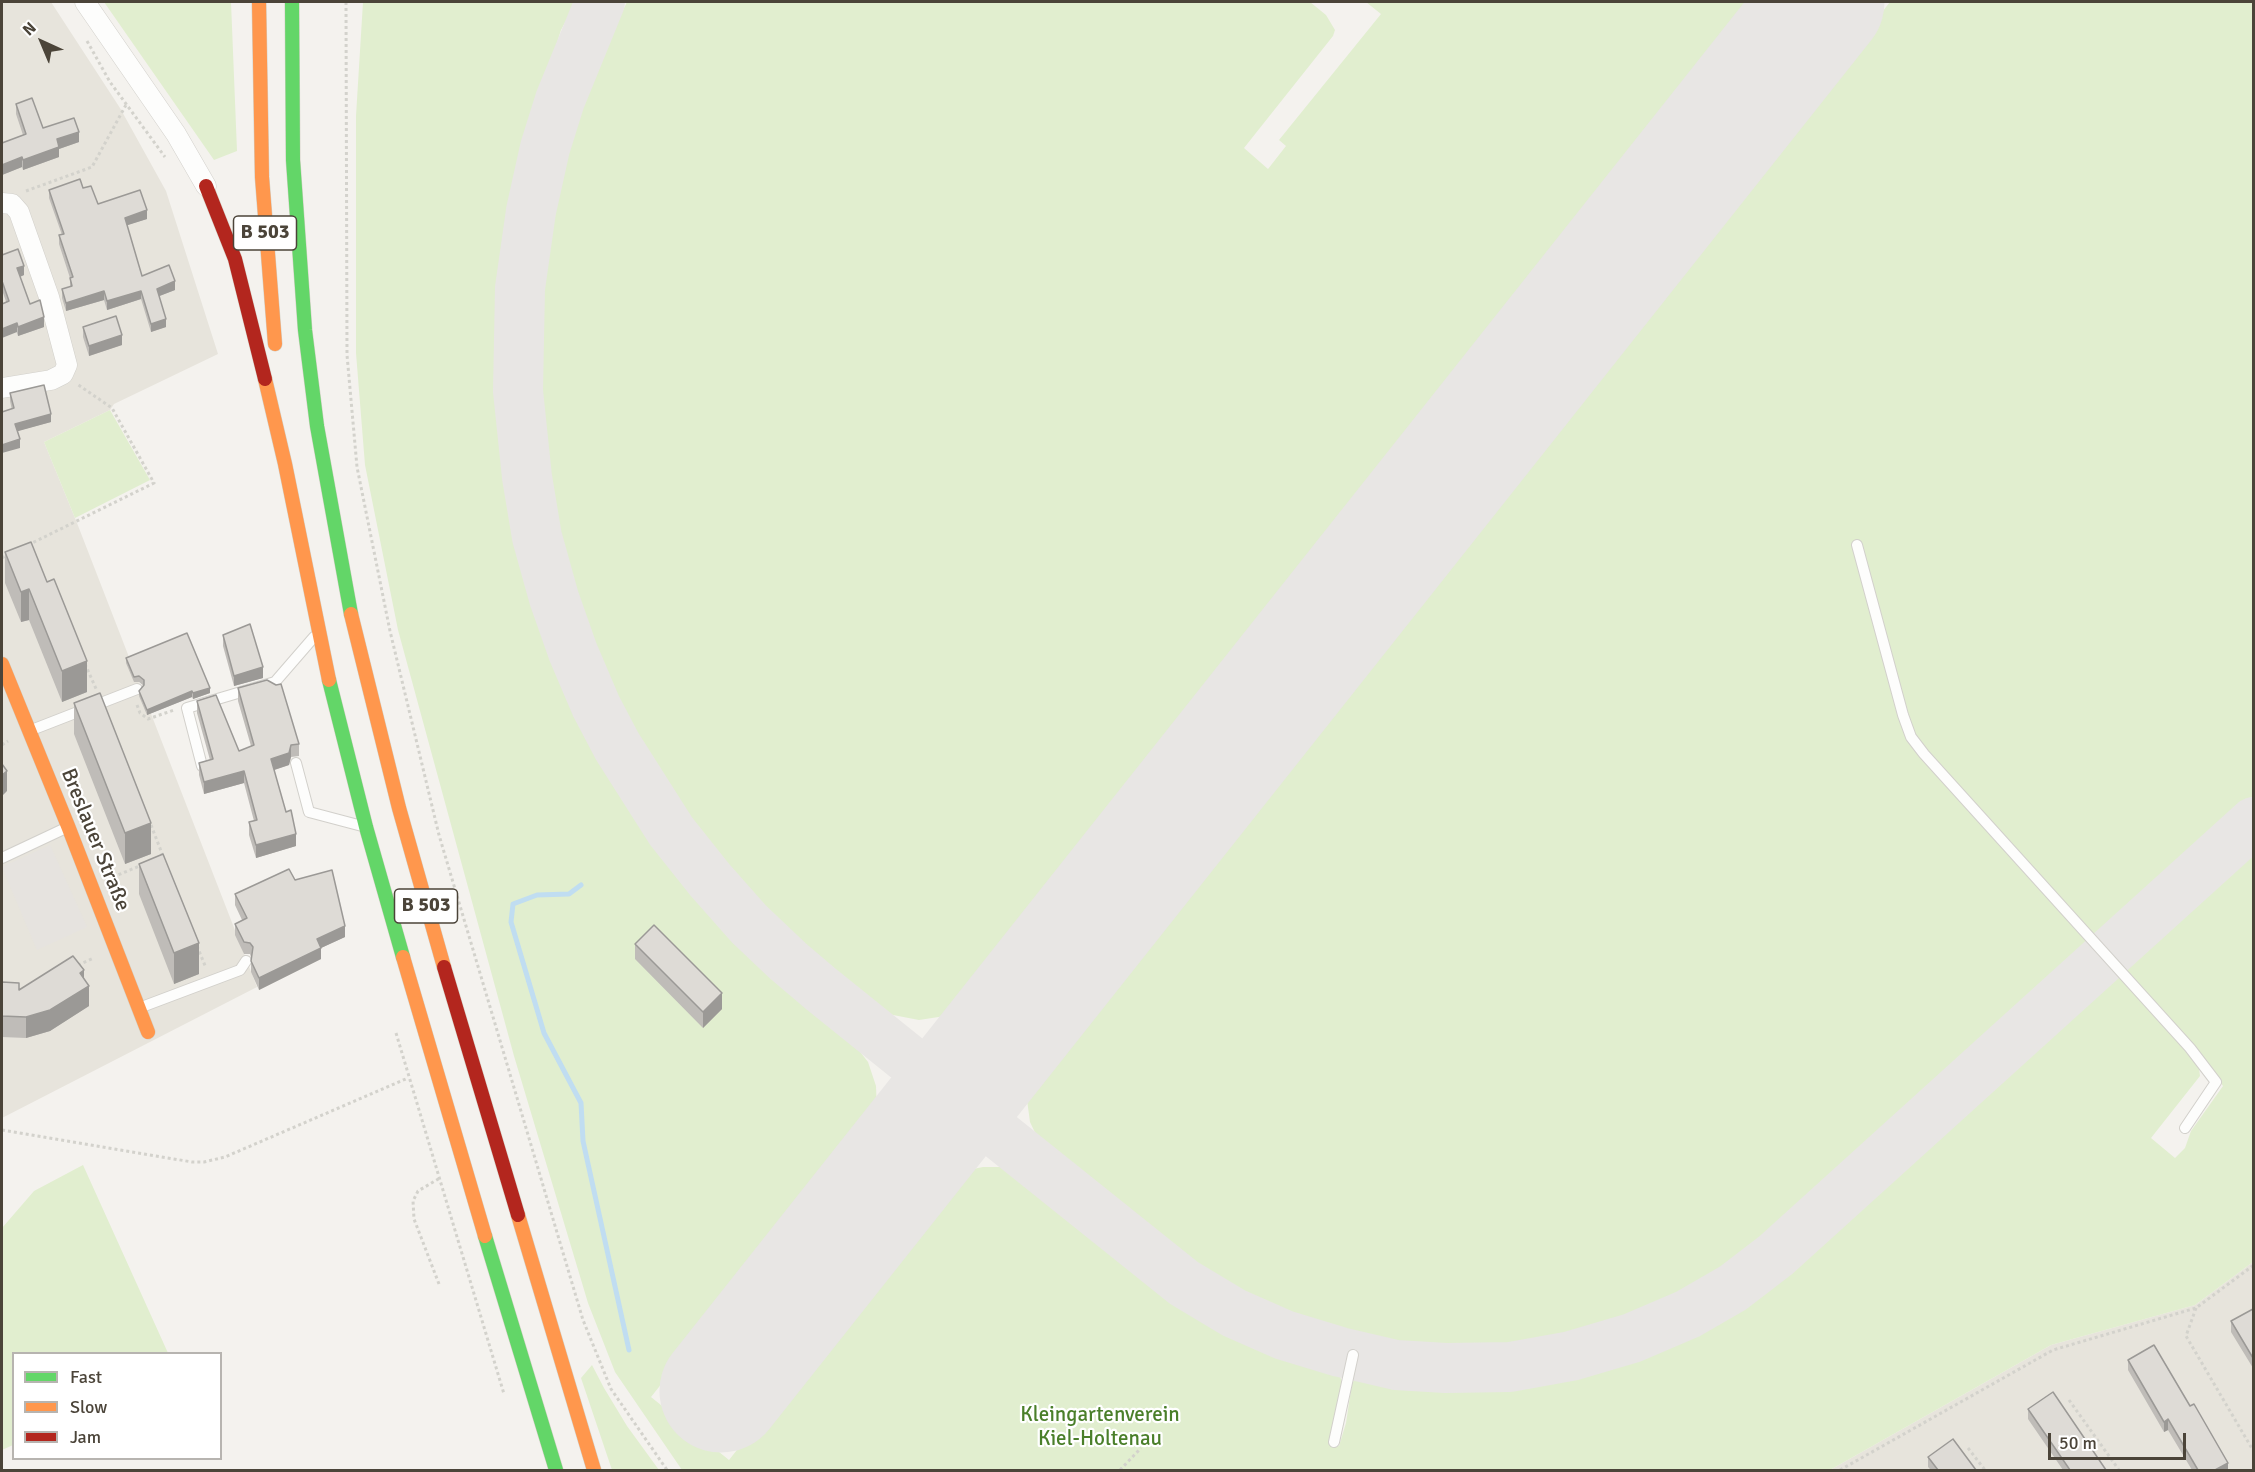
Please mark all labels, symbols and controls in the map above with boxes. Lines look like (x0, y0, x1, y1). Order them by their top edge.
north arrow (12, 12, 72, 72)
text: N (19, 18, 40, 40)
road number: B 503 (234, 216, 296, 250)
street label: Breslauer Straße (55, 765, 135, 915)
road number: B 503 (394, 889, 458, 923)
legend (12, 1352, 222, 1460)
text: Fast (70, 1366, 102, 1388)
text: Slow (70, 1396, 107, 1418)
park label: Kleingartenverein Kiel-Holtenau (1020, 1402, 1180, 1452)
scale bar (2051, 1421, 2189, 1459)
text: Jam (70, 1426, 101, 1448)
text: 50 m (2059, 1432, 2097, 1454)

